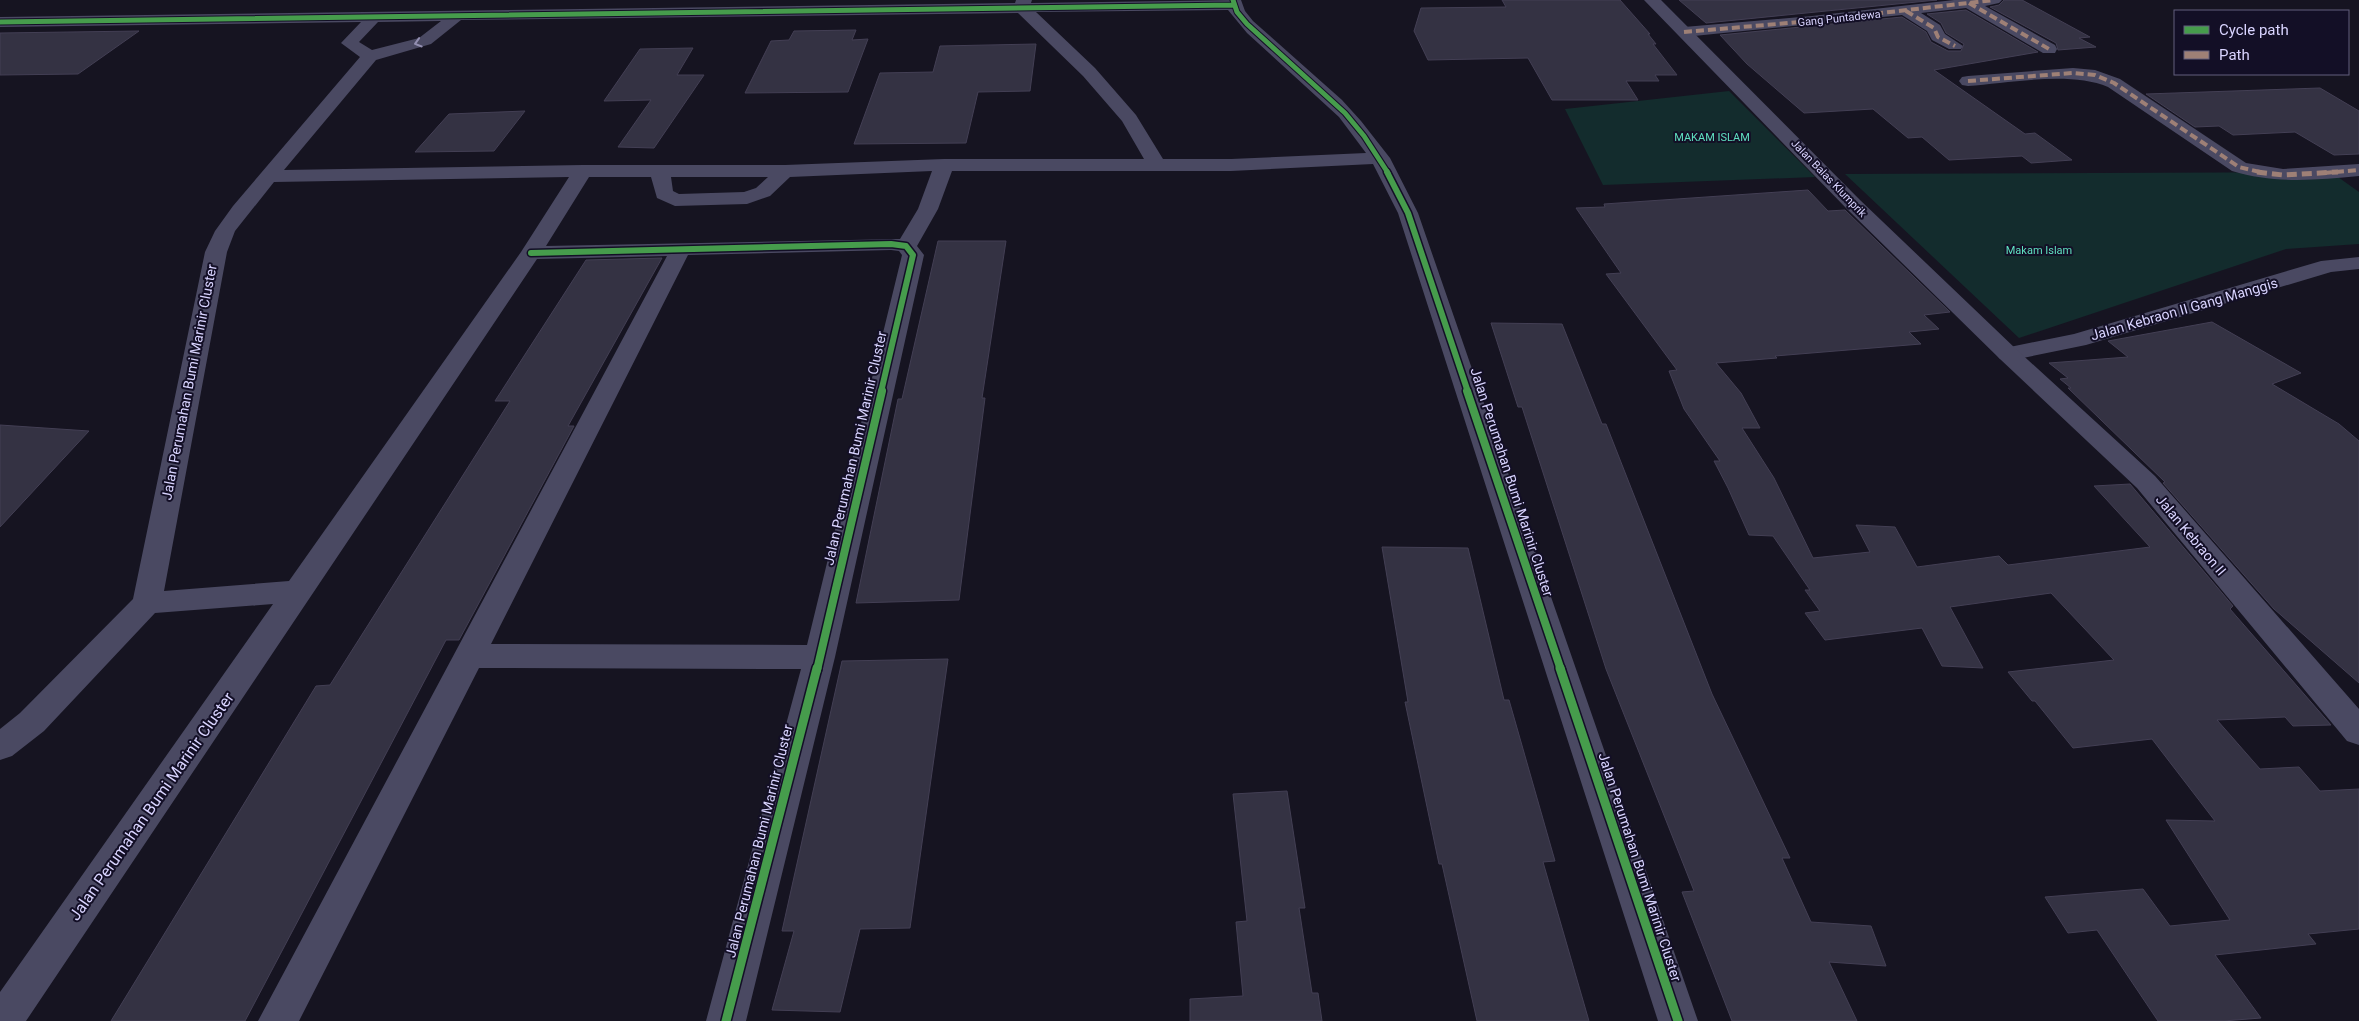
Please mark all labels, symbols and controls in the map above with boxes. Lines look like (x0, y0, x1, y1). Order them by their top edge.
street label: Gang Puntadewa (1797, 8, 1881, 29)
legend (2174, 10, 2349, 75)
text: Cycle path (2219, 21, 2289, 39)
one-way arrow (414, 37, 423, 47)
text: Path (2219, 46, 2250, 64)
park label: MAKAM ISLAM (1674, 131, 1750, 144)
street label: Jalan Balas Klumprik (1788, 137, 1869, 220)
park label: Makam Islam (2006, 244, 2072, 257)
street label: Jalan Perumahan Bumi Marinir Cluster (158, 263, 220, 501)
street label: Jalan Kebraon II Gang Manggis (2089, 275, 2279, 343)
street label: Jalan Perumahan Bumi Marinir Cluster (820, 329, 890, 567)
street label: Jalan Perumahan Bumi Marinir Cluster (1467, 366, 1557, 599)
street label: Jalan Kebraon II (2153, 491, 2229, 579)
street label: Jalan Perumahan Bumi Marinir Cluster (65, 688, 238, 924)
street label: Jalan Perumahan Bumi Marinir Cluster (722, 723, 796, 959)
street label: Jalan Perumahan Bumi Marinir Cluster (1595, 751, 1685, 984)

